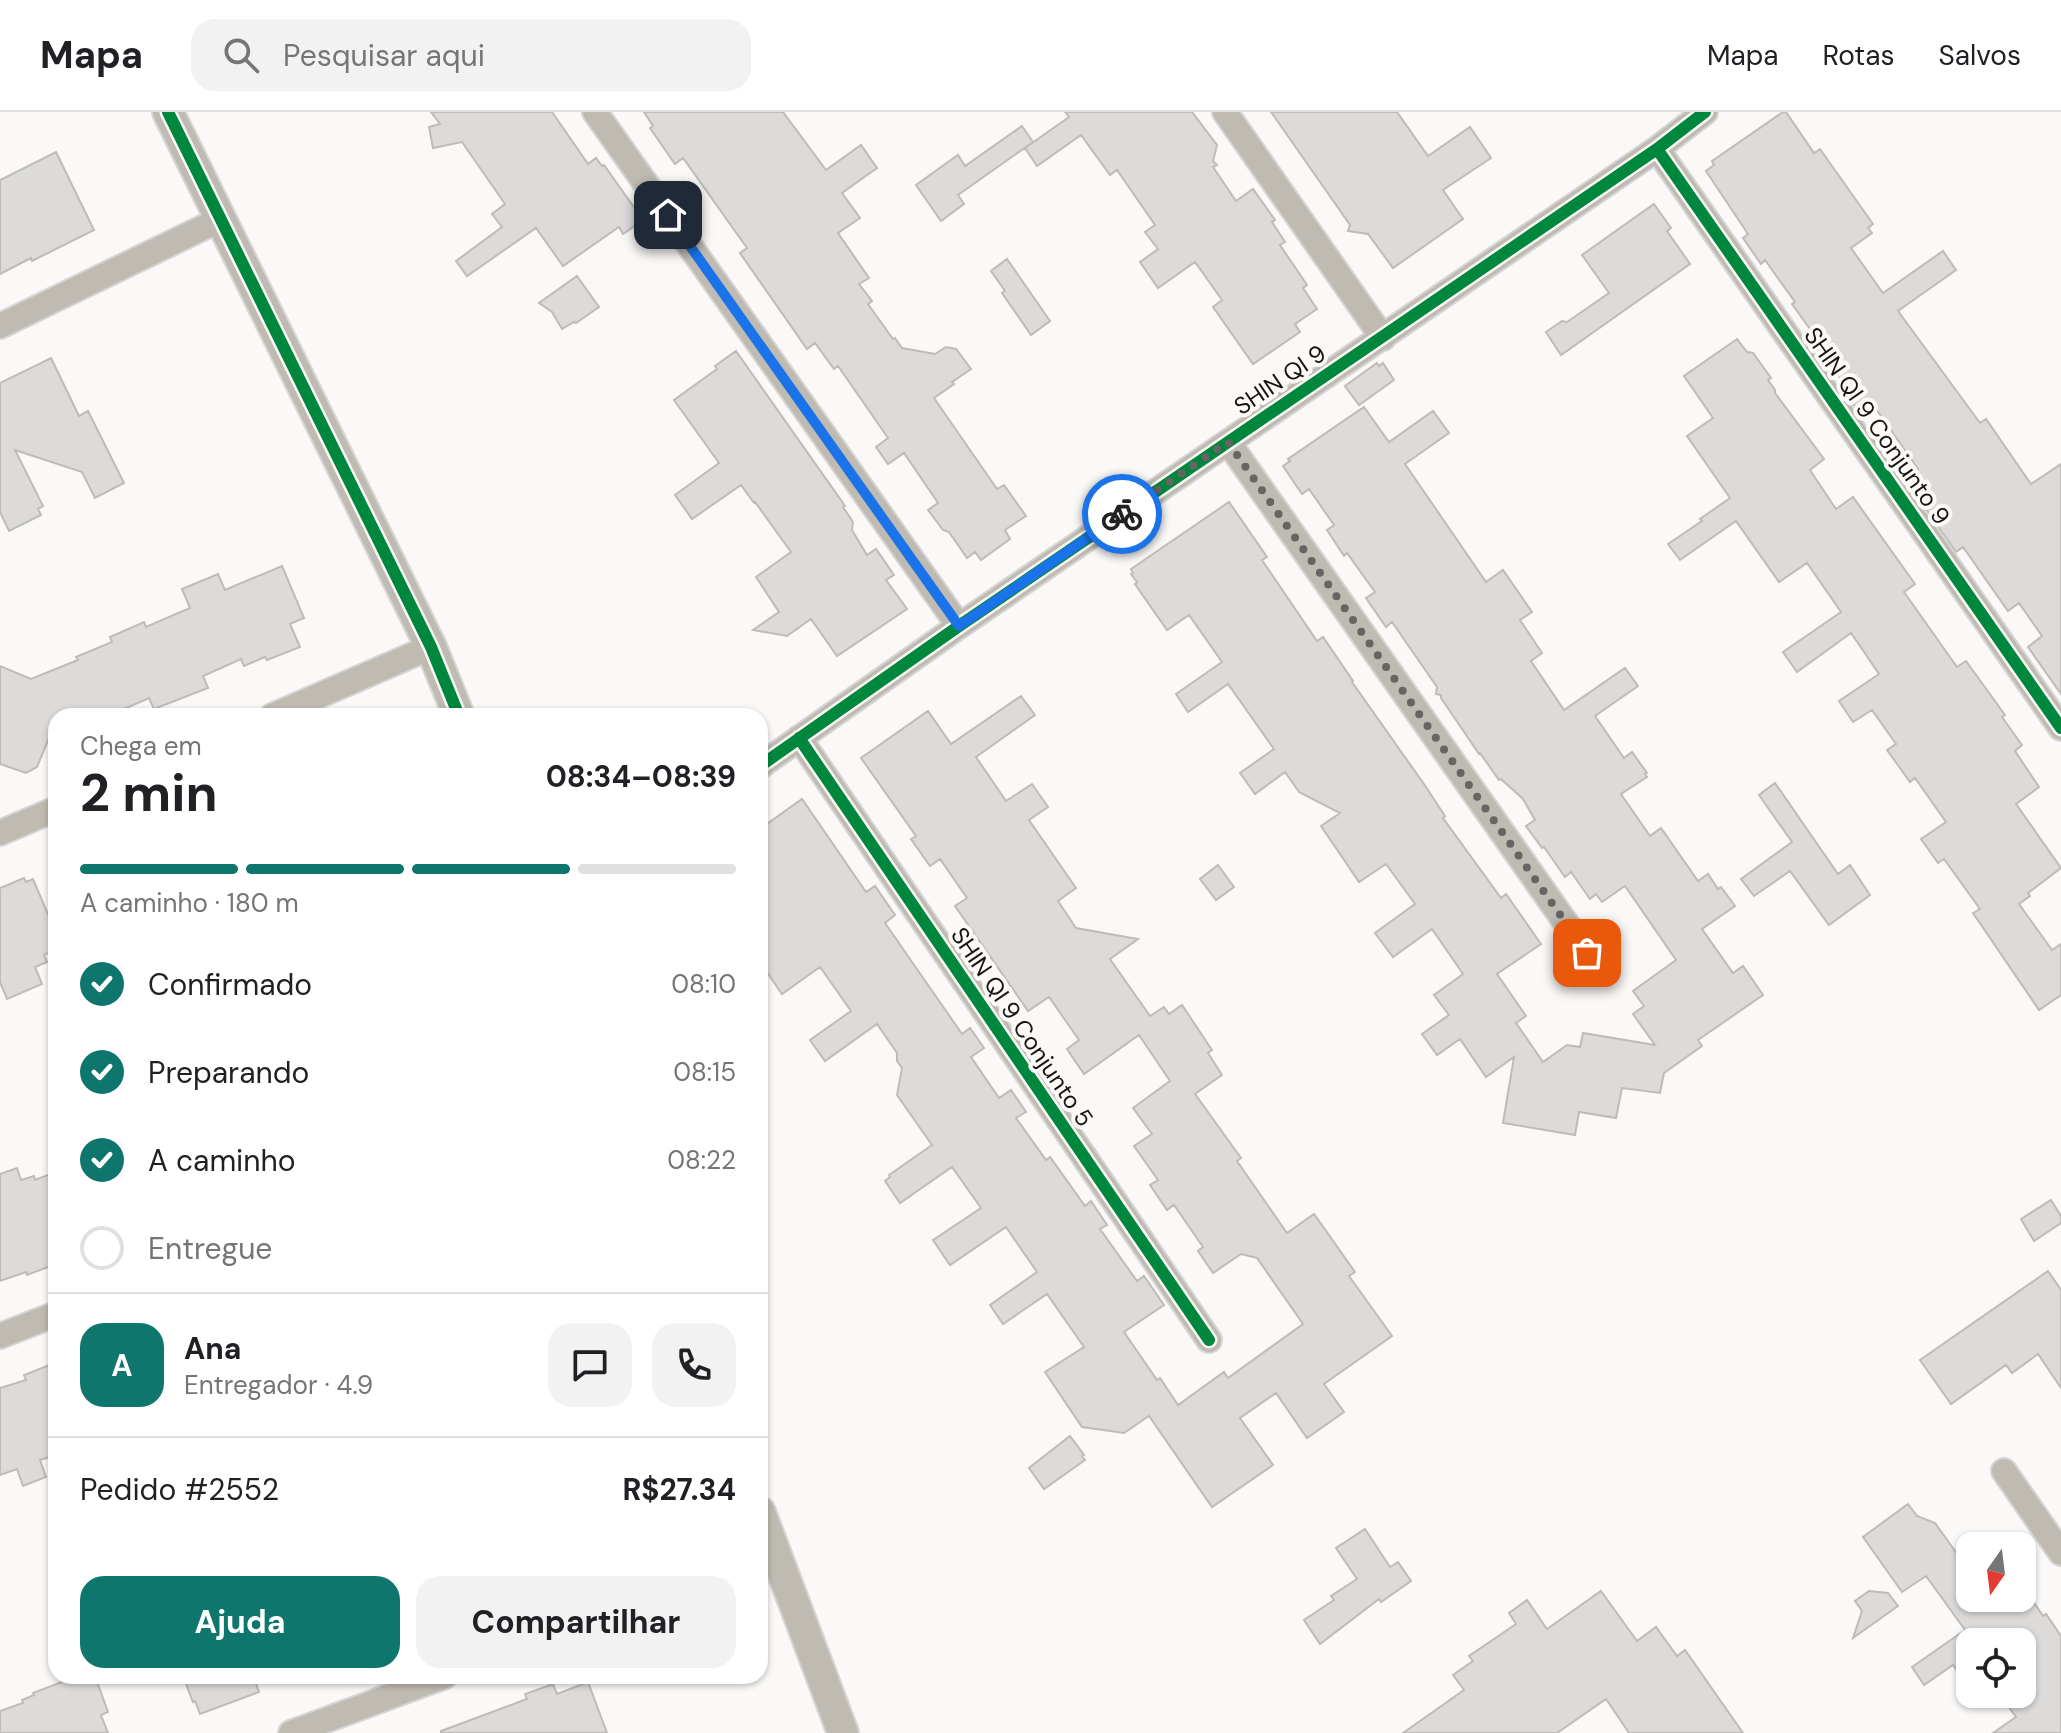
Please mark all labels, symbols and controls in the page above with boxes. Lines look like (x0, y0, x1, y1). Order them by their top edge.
search box (191, 19, 751, 91)
text: Mapa (40, 30, 143, 80)
icon: search (219, 33, 263, 77)
text: Pesquisar aqui (283, 36, 485, 75)
text: Mapa (1707, 37, 1778, 74)
text: Rotas (1822, 37, 1895, 74)
text: Salvos (1939, 37, 2021, 74)
pin (634, 181, 702, 249)
icon: home (646, 193, 690, 237)
street label: SHIN QI 9 Conjunto 9 (1798, 321, 1957, 531)
street label: SHIN QI 9 (1228, 338, 1332, 422)
courier (1082, 474, 1162, 554)
icon: bike (1100, 492, 1144, 536)
text: Chega em (80, 729, 202, 763)
text: 08:34–08:39 (546, 757, 736, 796)
text: 2 min (80, 759, 218, 827)
text: A caminho · 180 m (80, 886, 299, 920)
pin (1553, 919, 1621, 987)
street label: SHIN QI 9 Conjunto 5 (944, 921, 1101, 1132)
icon: bag (1565, 931, 1609, 975)
icon: check (80, 962, 124, 1006)
text: Confirmado (148, 965, 312, 1004)
text: 08:10 (671, 967, 736, 1001)
icon: check (80, 1050, 124, 1094)
text: Preparando (148, 1053, 309, 1092)
text: 08:15 (673, 1055, 736, 1089)
icon: check (80, 1138, 124, 1182)
text: A caminho (148, 1141, 296, 1180)
text: 08:22 (667, 1143, 736, 1177)
text: Entregue (148, 1229, 272, 1268)
button: chat (548, 1323, 632, 1407)
button: phone (652, 1323, 736, 1407)
text: Ana (184, 1329, 241, 1368)
text: A (111, 1346, 133, 1385)
text: Entregador · 4.9 (184, 1368, 373, 1402)
text: Pedido #2552 (80, 1470, 279, 1509)
text: R$27.34 (622, 1470, 736, 1509)
north arrow (1956, 1532, 2036, 1612)
map controls (1956, 1532, 2036, 1708)
button: Ajuda (80, 1576, 400, 1668)
button: Compartilhar (416, 1576, 736, 1668)
button: locate (1956, 1628, 2036, 1708)

